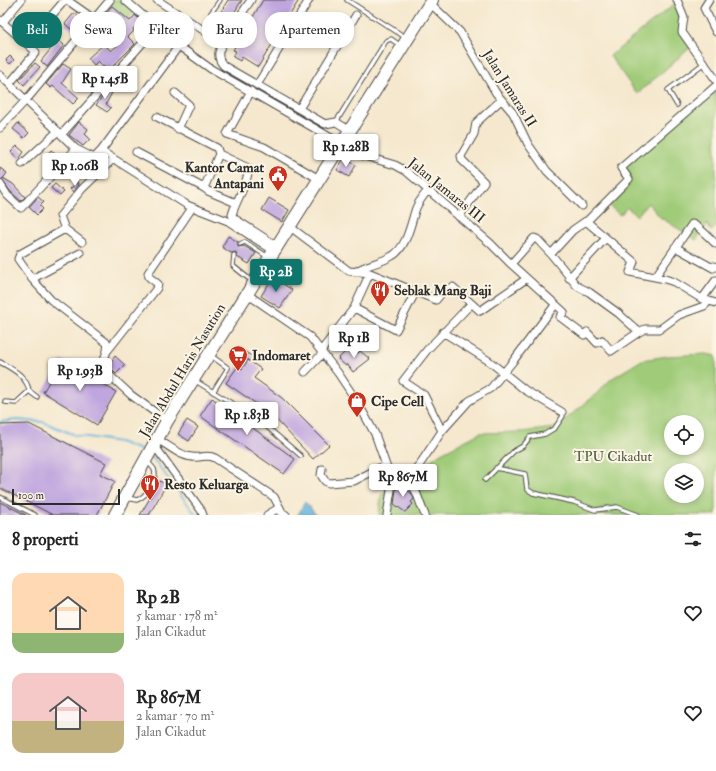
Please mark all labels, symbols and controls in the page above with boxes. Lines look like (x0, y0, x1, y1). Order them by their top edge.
chip: Beli (12, 12, 62, 48)
chip: Sewa (70, 12, 126, 48)
chip: Filter (134, 12, 194, 48)
chip: Baru (202, 12, 257, 48)
chip: Apartemen (265, 12, 354, 48)
street label: Jalan Jamaras II (478, 45, 540, 131)
pin: Rp 1.45B (64, 66, 146, 100)
text: Rp 1.45B (81, 71, 129, 87)
pin: Rp 1.28B (305, 134, 387, 168)
text: Rp 1.28B (323, 139, 370, 155)
pin: Rp 1.06B (34, 153, 116, 187)
street label: Jalan Jamaras III (404, 154, 489, 227)
text: Rp 1.06B (51, 158, 99, 174)
place label: Kantor Camat Antapani (185, 159, 264, 193)
public building icon: Kantor Camat Antapani (267, 164, 289, 192)
pin: Rp 2B (248, 259, 304, 293)
text: Rp 2B (259, 264, 293, 280)
restaurant icon: Seblak Mang Baji (369, 279, 391, 307)
place label: Seblak Mang Baji (394, 282, 492, 300)
street label: Jalan Abdul Haris Nasution (135, 300, 229, 441)
pin: Rp 1B (326, 325, 382, 359)
text: Rp 1B (338, 330, 370, 346)
supermarket icon: Indomaret (227, 344, 249, 372)
place label: Indomaret (252, 347, 311, 364)
pin: Rp 1.93B (39, 358, 121, 392)
text: Rp 1.93B (57, 363, 103, 379)
shop icon: Cipe Cell (346, 390, 368, 418)
place label: Cipe Cell (371, 393, 424, 411)
pin: Rp 1.83B (206, 402, 288, 436)
text: Rp 1.83B (224, 407, 270, 423)
map controls (664, 415, 704, 503)
button: locate (664, 415, 704, 455)
park label: TPU Cikadut (574, 448, 653, 465)
button: layers (664, 463, 704, 503)
pin: Rp 867M (366, 464, 440, 498)
text: Rp 867M (378, 469, 428, 485)
restaurant icon: Resto Keluarga (139, 473, 161, 501)
place label: Resto Keluarga (164, 476, 250, 494)
scale bar (12, 487, 120, 506)
text: 100 m (18, 489, 44, 502)
icon: filters (682, 528, 704, 550)
text: 8 properti (12, 529, 79, 550)
text: Rp 2B (136, 587, 180, 608)
icon: home (44, 589, 92, 637)
icon: heart (682, 602, 704, 624)
text: 5 kamar · 178 m² (136, 608, 217, 624)
text: Jalan Cikadut (136, 624, 206, 640)
text: Rp 867M (136, 687, 201, 708)
icon: home (44, 689, 92, 737)
icon: heart (682, 702, 704, 724)
text: 2 kamar · 70 m² (136, 708, 214, 724)
text: Jalan Cikadut (136, 724, 206, 740)

